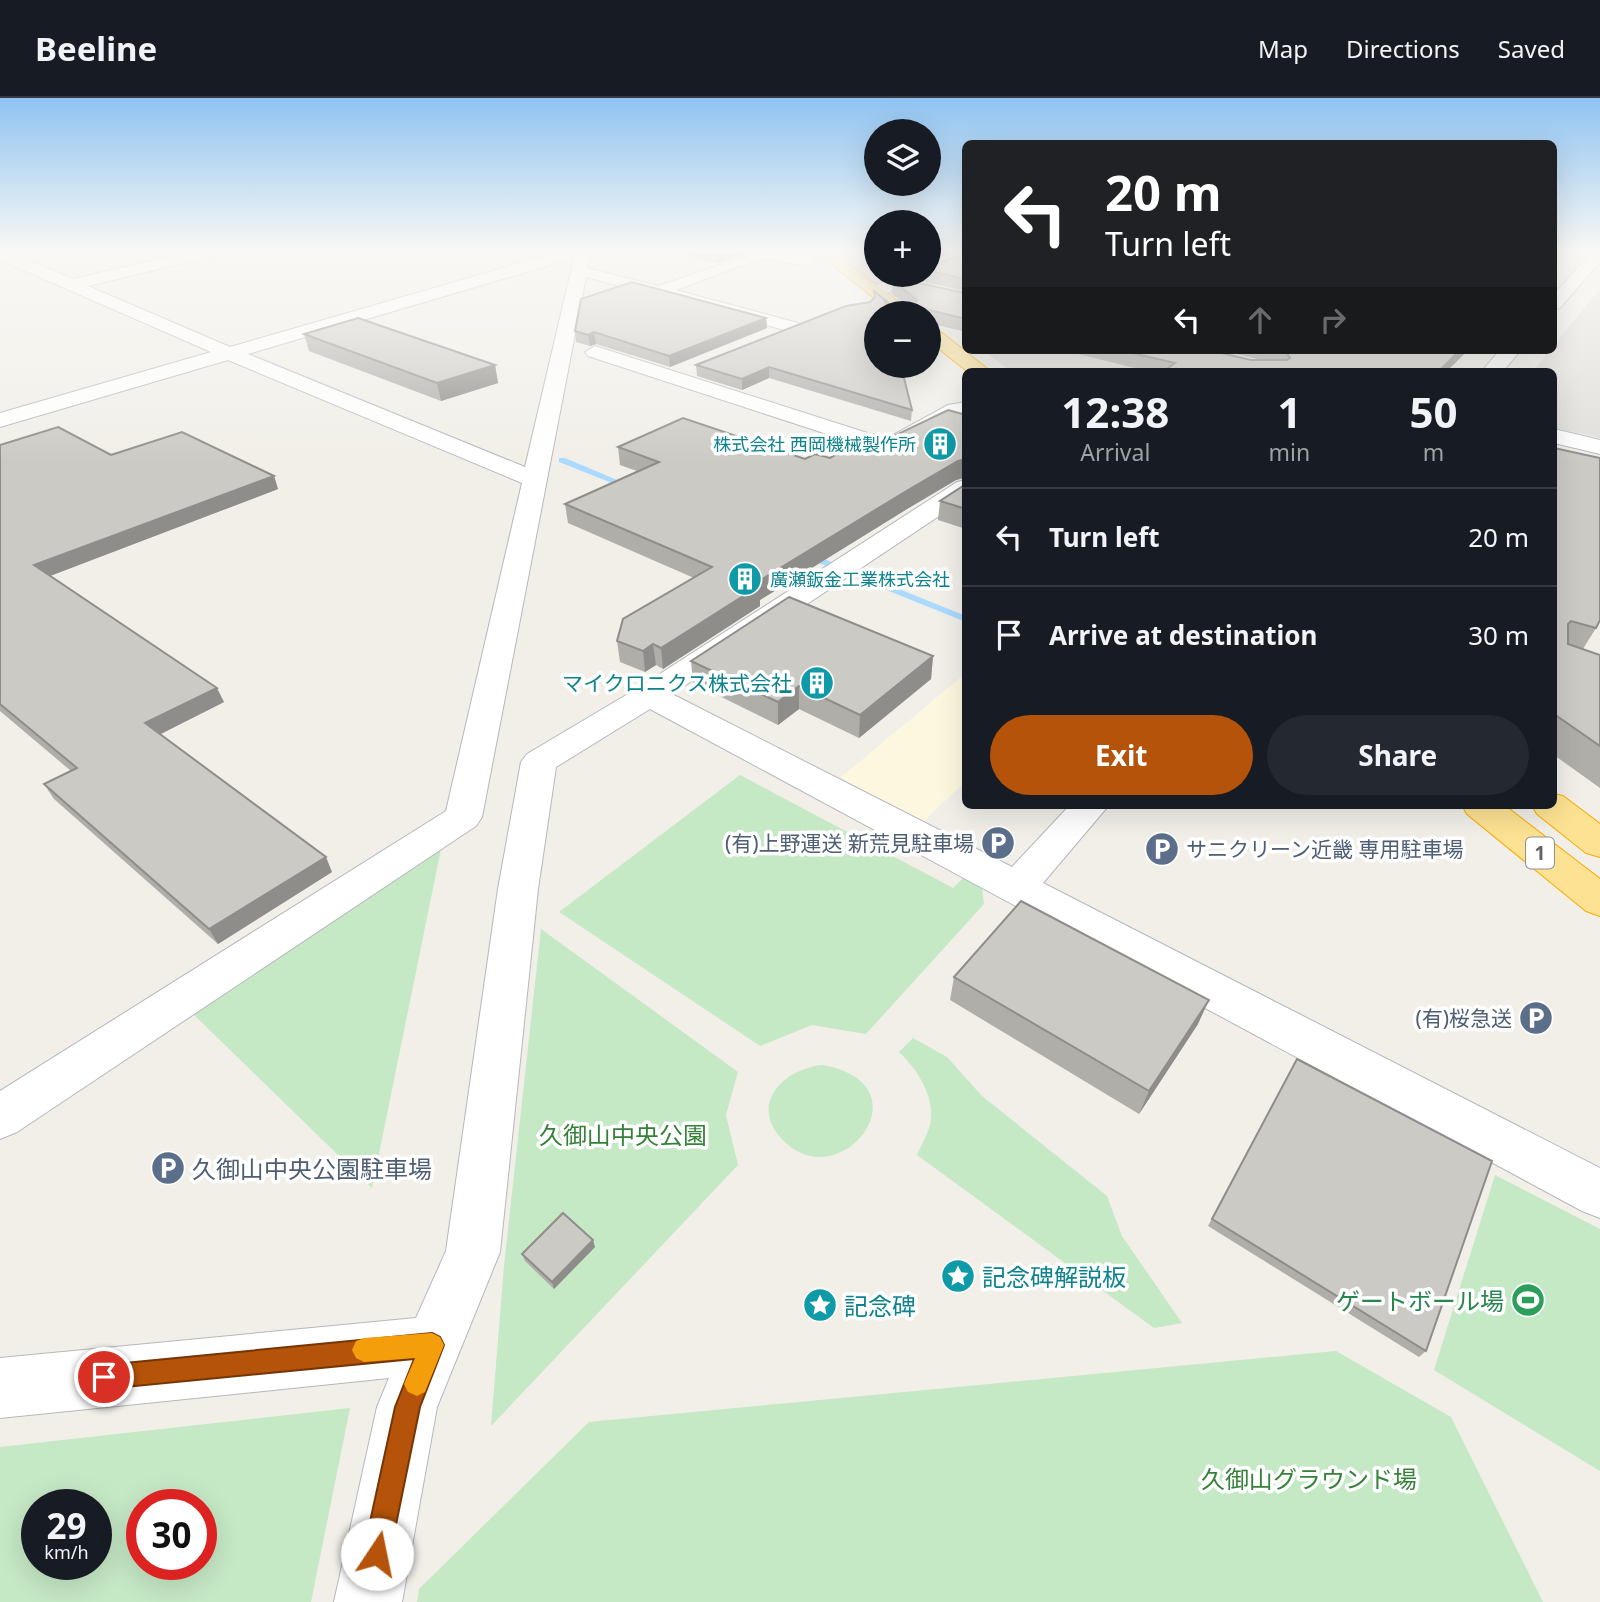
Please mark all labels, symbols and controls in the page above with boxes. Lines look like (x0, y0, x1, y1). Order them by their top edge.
text: Beeline (35, 26, 157, 71)
text: Map (1258, 32, 1308, 65)
text: Directions (1346, 32, 1460, 65)
text: Saved (1498, 32, 1565, 65)
map controls (864, 119, 941, 378)
button: layers (864, 119, 941, 196)
text: 20 m (1105, 159, 1222, 225)
icon: left (990, 168, 1081, 259)
button: + (864, 210, 941, 287)
text: Turn left (1105, 222, 1231, 265)
button: − (864, 301, 941, 378)
icon: left (1168, 301, 1206, 339)
icon: ahead (1241, 301, 1279, 339)
icon: right (1314, 301, 1352, 339)
text: 12:38 (1061, 383, 1169, 440)
text: 1 (1277, 383, 1301, 440)
text: 50 (1410, 383, 1458, 440)
building icon: 株式会社 西岡機械製作所 (921, 425, 959, 463)
place label: 株式会社 西岡機械製作所 (713, 432, 916, 456)
text: Arrival (1080, 436, 1150, 468)
text: min (1269, 436, 1310, 468)
text: m (1423, 436, 1444, 468)
icon: left (990, 518, 1028, 556)
text: Turn left (1049, 519, 1160, 555)
text: 20 m (1468, 519, 1529, 555)
building icon: 廣瀬鈑金工業株式会社 (726, 560, 764, 598)
place label: 廣瀬鈑金工業株式会社 (770, 567, 950, 591)
icon: arrive (990, 616, 1028, 654)
text: Arrive at destination (1049, 617, 1318, 653)
text: 30 m (1468, 617, 1529, 653)
building icon: マイクロニクス株式会社 (798, 664, 836, 702)
place label: マイクロニクス株式会社 (562, 669, 792, 697)
button: Exit (990, 715, 1253, 795)
button: Share (1267, 715, 1529, 795)
parking icon: (有)上野運送 新荒見駐車場 (979, 824, 1017, 862)
place label: (有)上野運送 新荒見駐車場 (725, 829, 974, 857)
parking icon: サニクリーン近畿 専用駐車場 (1143, 830, 1181, 868)
place label: サニクリーン近畿 専用駐車場 (1186, 835, 1463, 863)
road number: 1 (1526, 838, 1554, 868)
parking icon: (有)桜急送 (1517, 999, 1555, 1037)
place label: (有)桜急送 (1415, 1004, 1512, 1032)
park label: 久御山中央公園 (539, 1118, 707, 1151)
parking icon: 久御山中央公園駐車場 (149, 1149, 187, 1187)
place label: 久御山中央公園駐車場 (192, 1152, 432, 1185)
place icon: 記念碑解説板 (939, 1257, 977, 1295)
place label: 記念碑解説板 (982, 1260, 1126, 1293)
sports icon: ゲートボール場 (1509, 1281, 1547, 1319)
place label: ゲートボール場 (1336, 1284, 1504, 1317)
place icon: 記念碑 (801, 1286, 839, 1324)
place label: 記念碑 (844, 1289, 916, 1322)
pin (74, 1347, 134, 1407)
icon: arrive (85, 1358, 123, 1396)
park label: 久御山グラウンド場 (1201, 1462, 1417, 1495)
speed limit sign: 30 (126, 1489, 217, 1580)
text: 29 (46, 1502, 87, 1549)
position arrow (340, 1517, 414, 1591)
text: km/h (44, 1540, 89, 1564)

